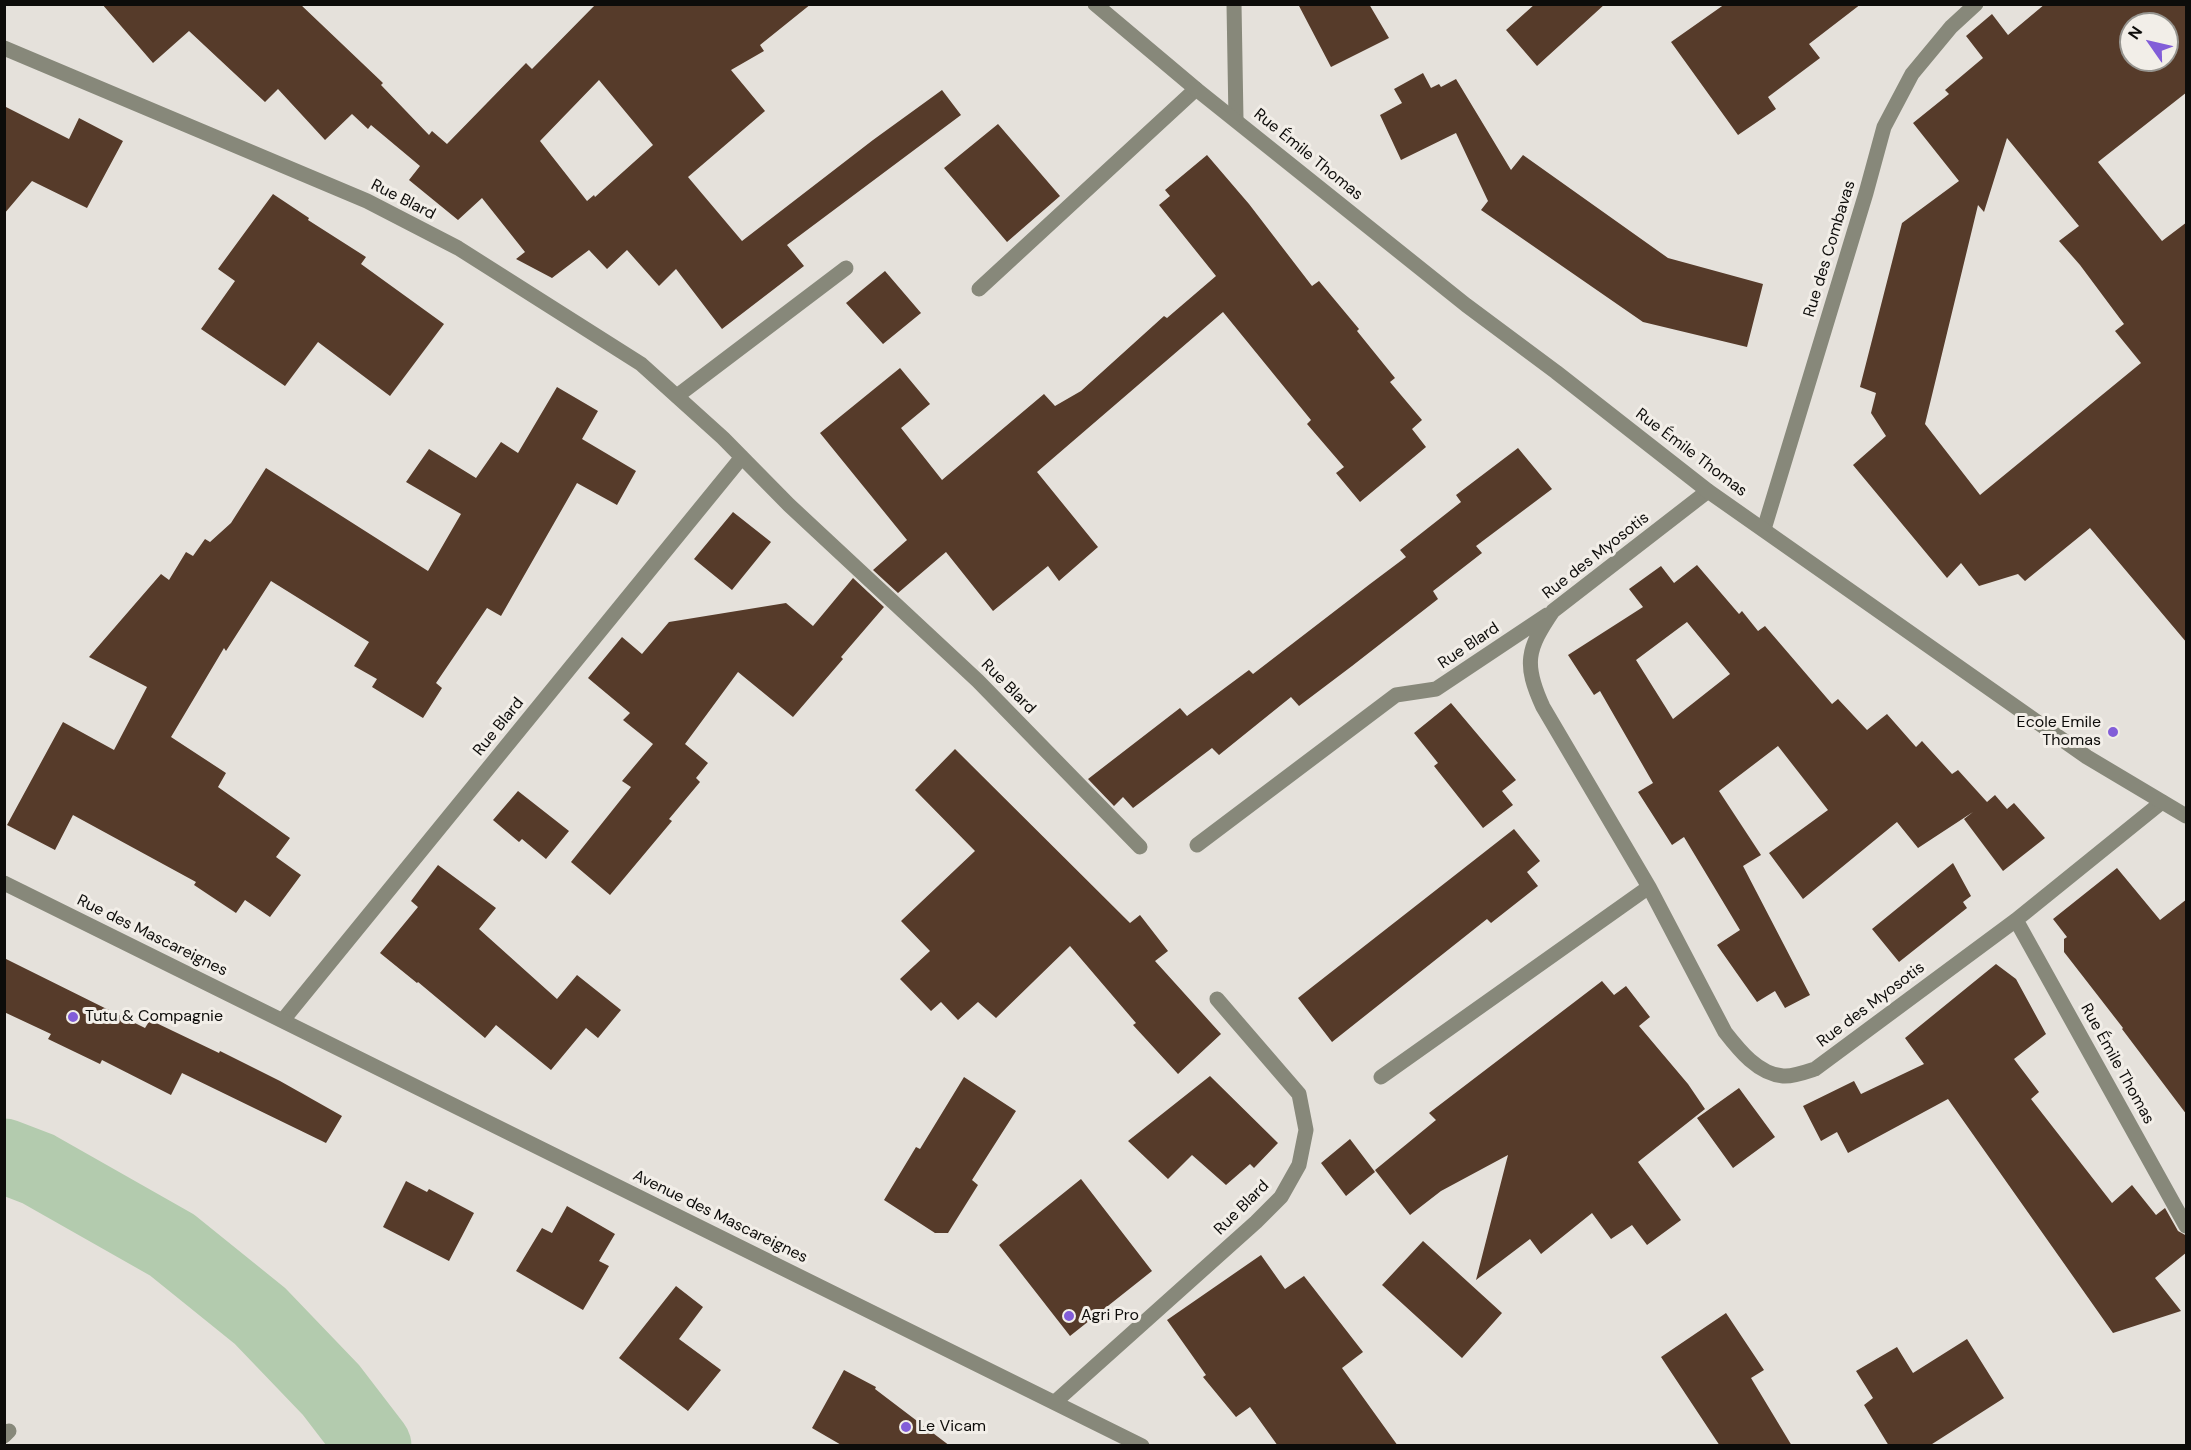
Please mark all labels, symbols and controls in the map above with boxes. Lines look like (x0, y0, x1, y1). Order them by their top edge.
north arrow (2119, 12, 2179, 72)
text: N (2123, 22, 2147, 43)
street label: Rue Émile Thomas (1250, 105, 1366, 205)
street label: Rue Blard (368, 176, 438, 224)
street label: Rue des Combavas (1800, 178, 1860, 320)
street label: Rue Émile Thomas (1631, 405, 1751, 501)
street label: Rue des Myosotis (1539, 508, 1653, 604)
street label: Rue Blard (1435, 619, 1503, 673)
street label: Rue Blard (977, 656, 1039, 718)
street label: Rue Blard (470, 694, 528, 760)
place label: Ecole Emile Thomas (2017, 713, 2101, 751)
marker: Ecole Emile Thomas (2106, 725, 2120, 739)
street label: Rue des Mascareignes (74, 891, 230, 981)
street label: Rue des Myosotis (1813, 958, 1929, 1052)
street label: Rue Émile Thomas (2076, 1000, 2158, 1128)
place label: Tutu & Compagnie (85, 1007, 223, 1027)
marker: Tutu & Compagnie (66, 1010, 80, 1024)
street label: Avenue des Mascareignes (630, 1166, 810, 1268)
street label: Rue Blard (1211, 1177, 1273, 1239)
place label: Agri Pro (1081, 1306, 1139, 1326)
marker: Agri Pro (1062, 1309, 1076, 1323)
place label: Le Vicam (918, 1417, 986, 1437)
marker: Le Vicam (899, 1420, 913, 1434)

